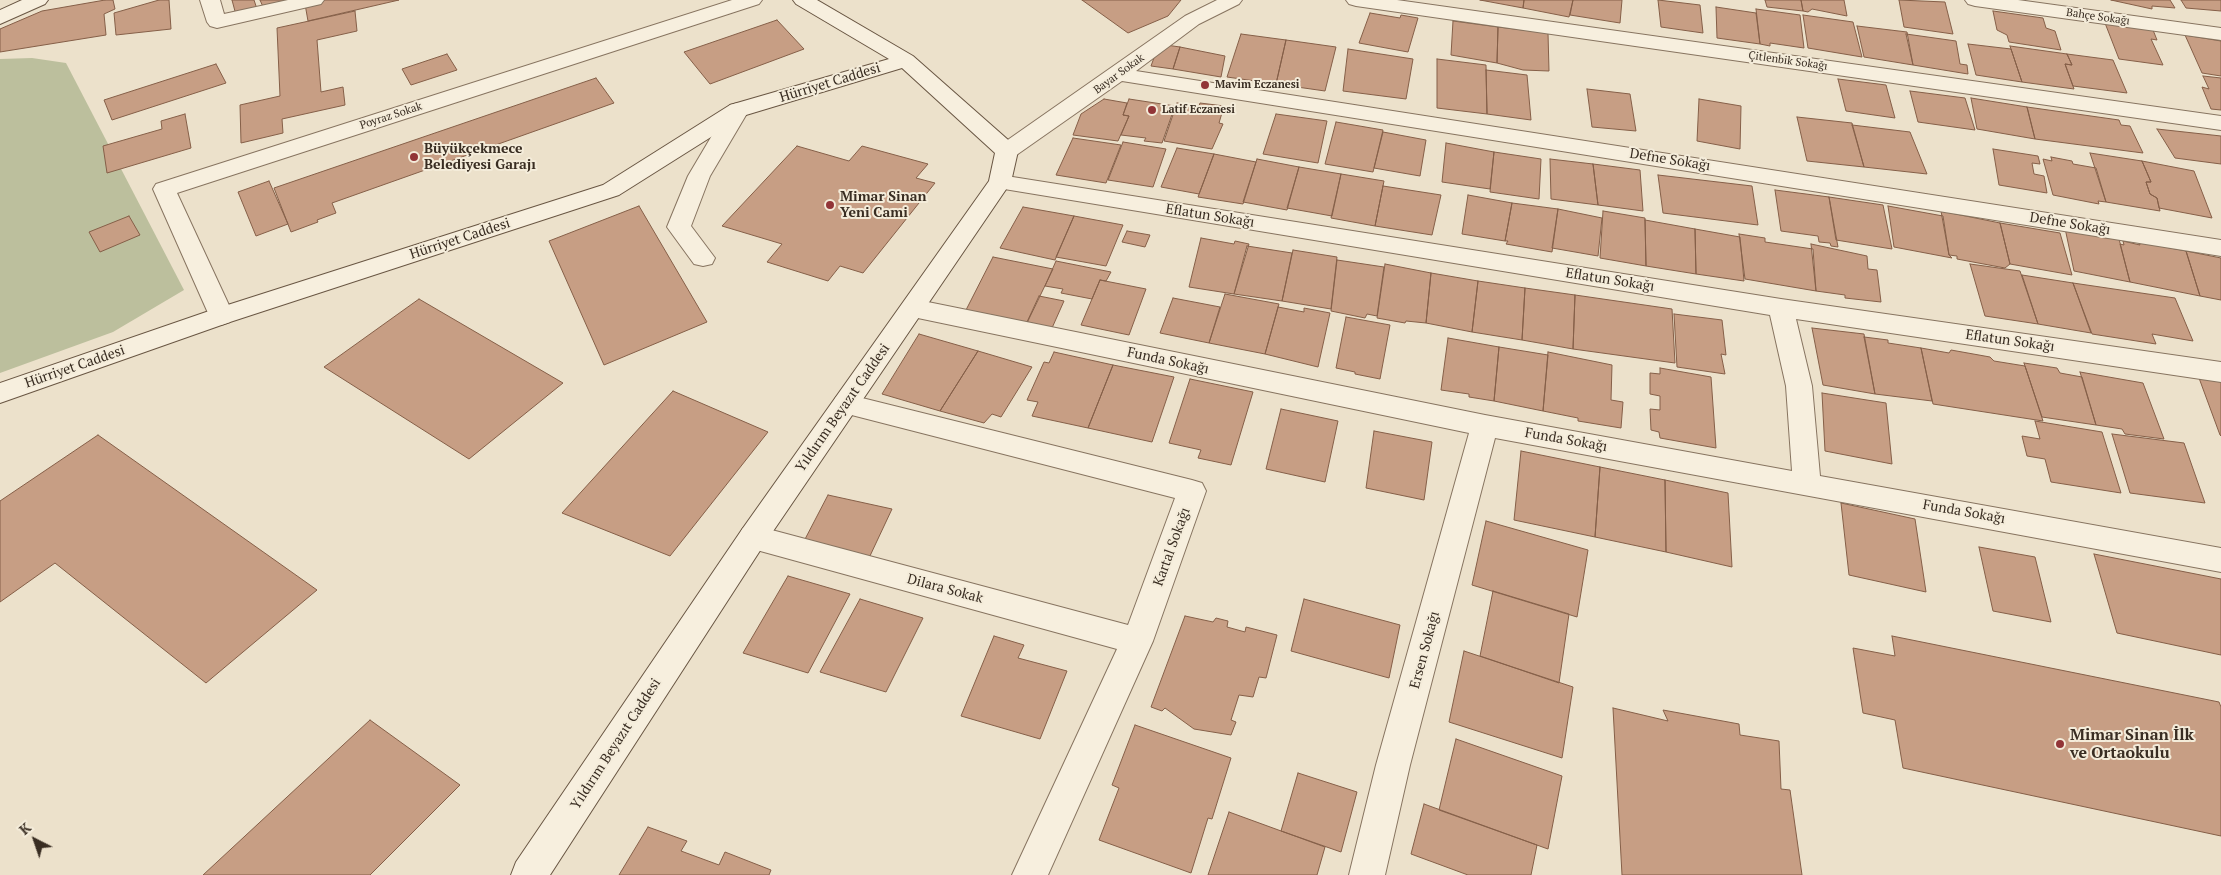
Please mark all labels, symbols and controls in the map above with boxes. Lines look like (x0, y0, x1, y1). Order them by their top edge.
street label: Bahçe Sokağı (2065, 6, 2131, 28)
street label: Çitlenbik Sokağı (1748, 49, 1828, 73)
street label: Bayar Sokak (1091, 51, 1147, 97)
street label: Hürriyet Caddesi (778, 60, 882, 106)
place label: Mavim Eczanesi (1215, 78, 1299, 92)
marker: Mavim Eczanesi (1199, 79, 1211, 91)
street label: Poyraz Sokak (358, 100, 424, 132)
place label: Latif Eczanesi (1162, 103, 1235, 117)
marker: Latif Eczanesi (1146, 104, 1158, 116)
place label: Büyükçekmece Belediyesi Garajı (424, 141, 536, 174)
street label: Defne Sokağı (1628, 145, 1712, 175)
marker: Büyükçekmece Belediyesi Garajı (408, 151, 420, 163)
place label: Mimar Sinan Yeni Cami (840, 189, 927, 222)
marker: Mimar Sinan Yeni Cami (824, 199, 836, 211)
street label: Eflatun Sokağı (1164, 201, 1256, 231)
street label: Defne Sokağı (2028, 209, 2112, 239)
street label: Hürriyet Caddesi (408, 215, 512, 263)
street label: Eflatun Sokağı (1564, 265, 1656, 295)
street label: Eflatun Sokağı (1964, 326, 2056, 356)
street label: Yıldırım Beyazıt Caddesi (792, 341, 894, 475)
street label: Hürriyet Caddesi (23, 342, 127, 392)
street label: Funda Sokağı (1126, 344, 1210, 378)
street label: Funda Sokağı (1524, 424, 1608, 456)
street label: Funda Sokağı (1922, 496, 2006, 528)
street label: Kartal Sokağı (1150, 505, 1194, 589)
street label: Dilara Sokak (905, 571, 985, 607)
street label: Ersen Sokağı (1407, 609, 1443, 691)
street label: Yıldırım Beyazıt Caddesi (567, 675, 665, 813)
place label: Mimar Sinan İlk ve Ortaokulu (2070, 725, 2194, 763)
marker: Mimar Sinan İlk ve Ortaokulu (2054, 738, 2066, 750)
north arrow (10, 815, 60, 865)
text: K (15, 818, 35, 839)

